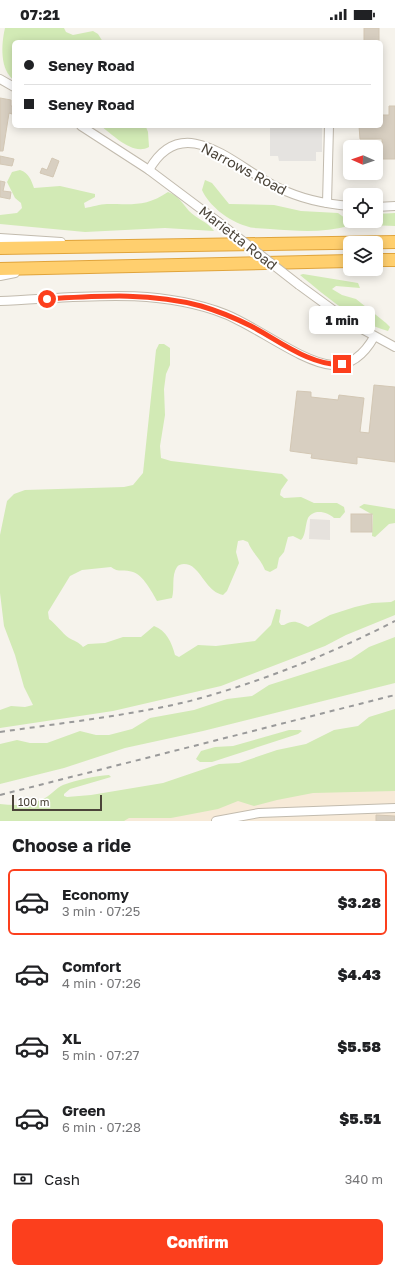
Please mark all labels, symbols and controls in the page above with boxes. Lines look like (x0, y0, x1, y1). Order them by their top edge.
text: 07:21 (20, 5, 60, 23)
text: Seney Road (48, 56, 134, 74)
text: Seney Road (48, 95, 134, 113)
street label: Narrows Road (199, 139, 290, 198)
north arrow (343, 140, 383, 180)
map controls (343, 140, 383, 276)
button: locate (343, 188, 383, 228)
street label: Marietta Road (196, 202, 281, 273)
button: layers (343, 236, 383, 276)
route start (38, 290, 56, 308)
callout: 1 min (309, 306, 375, 334)
text: 1 min (325, 312, 359, 328)
route end (333, 355, 351, 373)
scale bar (12, 793, 102, 812)
text: 100 m (18, 795, 49, 808)
text: Choose a ride (12, 834, 131, 856)
icon: car (14, 884, 50, 920)
text: Economy (62, 885, 129, 903)
text: $3.28 (337, 893, 381, 911)
text: 3 min · 07:25 (62, 903, 140, 919)
icon: car (14, 956, 50, 992)
text: Comfort (62, 957, 121, 975)
text: $4.43 (337, 965, 381, 983)
text: 4 min · 07:26 (62, 975, 141, 991)
icon: car (14, 1028, 50, 1064)
text: XL (62, 1029, 81, 1047)
text: $5.58 (337, 1037, 381, 1055)
text: 5 min · 07:27 (62, 1047, 139, 1063)
icon: car (14, 1100, 50, 1136)
text: Green (62, 1101, 105, 1119)
text: $5.51 (339, 1109, 381, 1127)
text: 6 min · 07:28 (62, 1119, 141, 1135)
icon: cash (12, 1168, 34, 1190)
text: Cash (44, 1170, 80, 1188)
text: 340 m (345, 1171, 383, 1187)
button: Confirm (12, 1219, 383, 1265)

